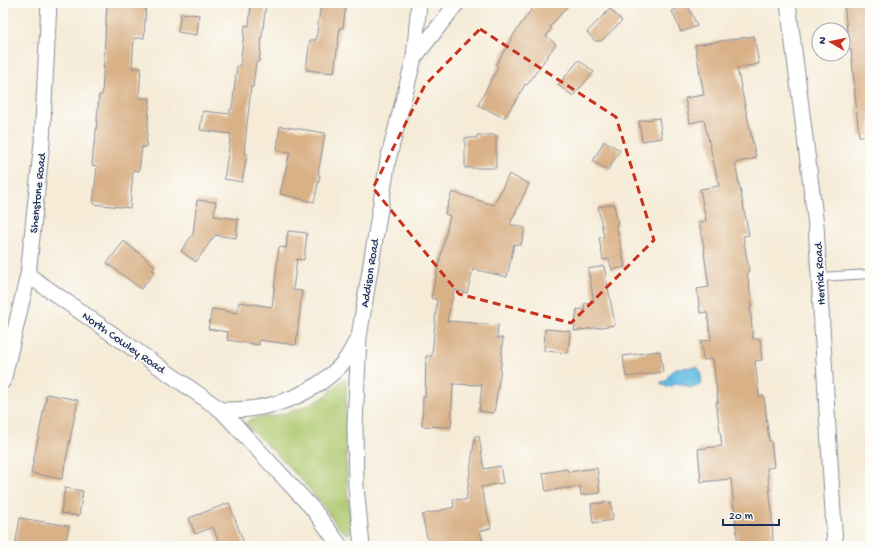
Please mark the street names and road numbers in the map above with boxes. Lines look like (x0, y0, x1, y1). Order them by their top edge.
street label: Shenstone Road (28, 152, 50, 234)
street label: Addison Road (359, 237, 383, 309)
street label: Herrick Road (812, 241, 830, 306)
street label: North Cowley Road (79, 310, 168, 378)

